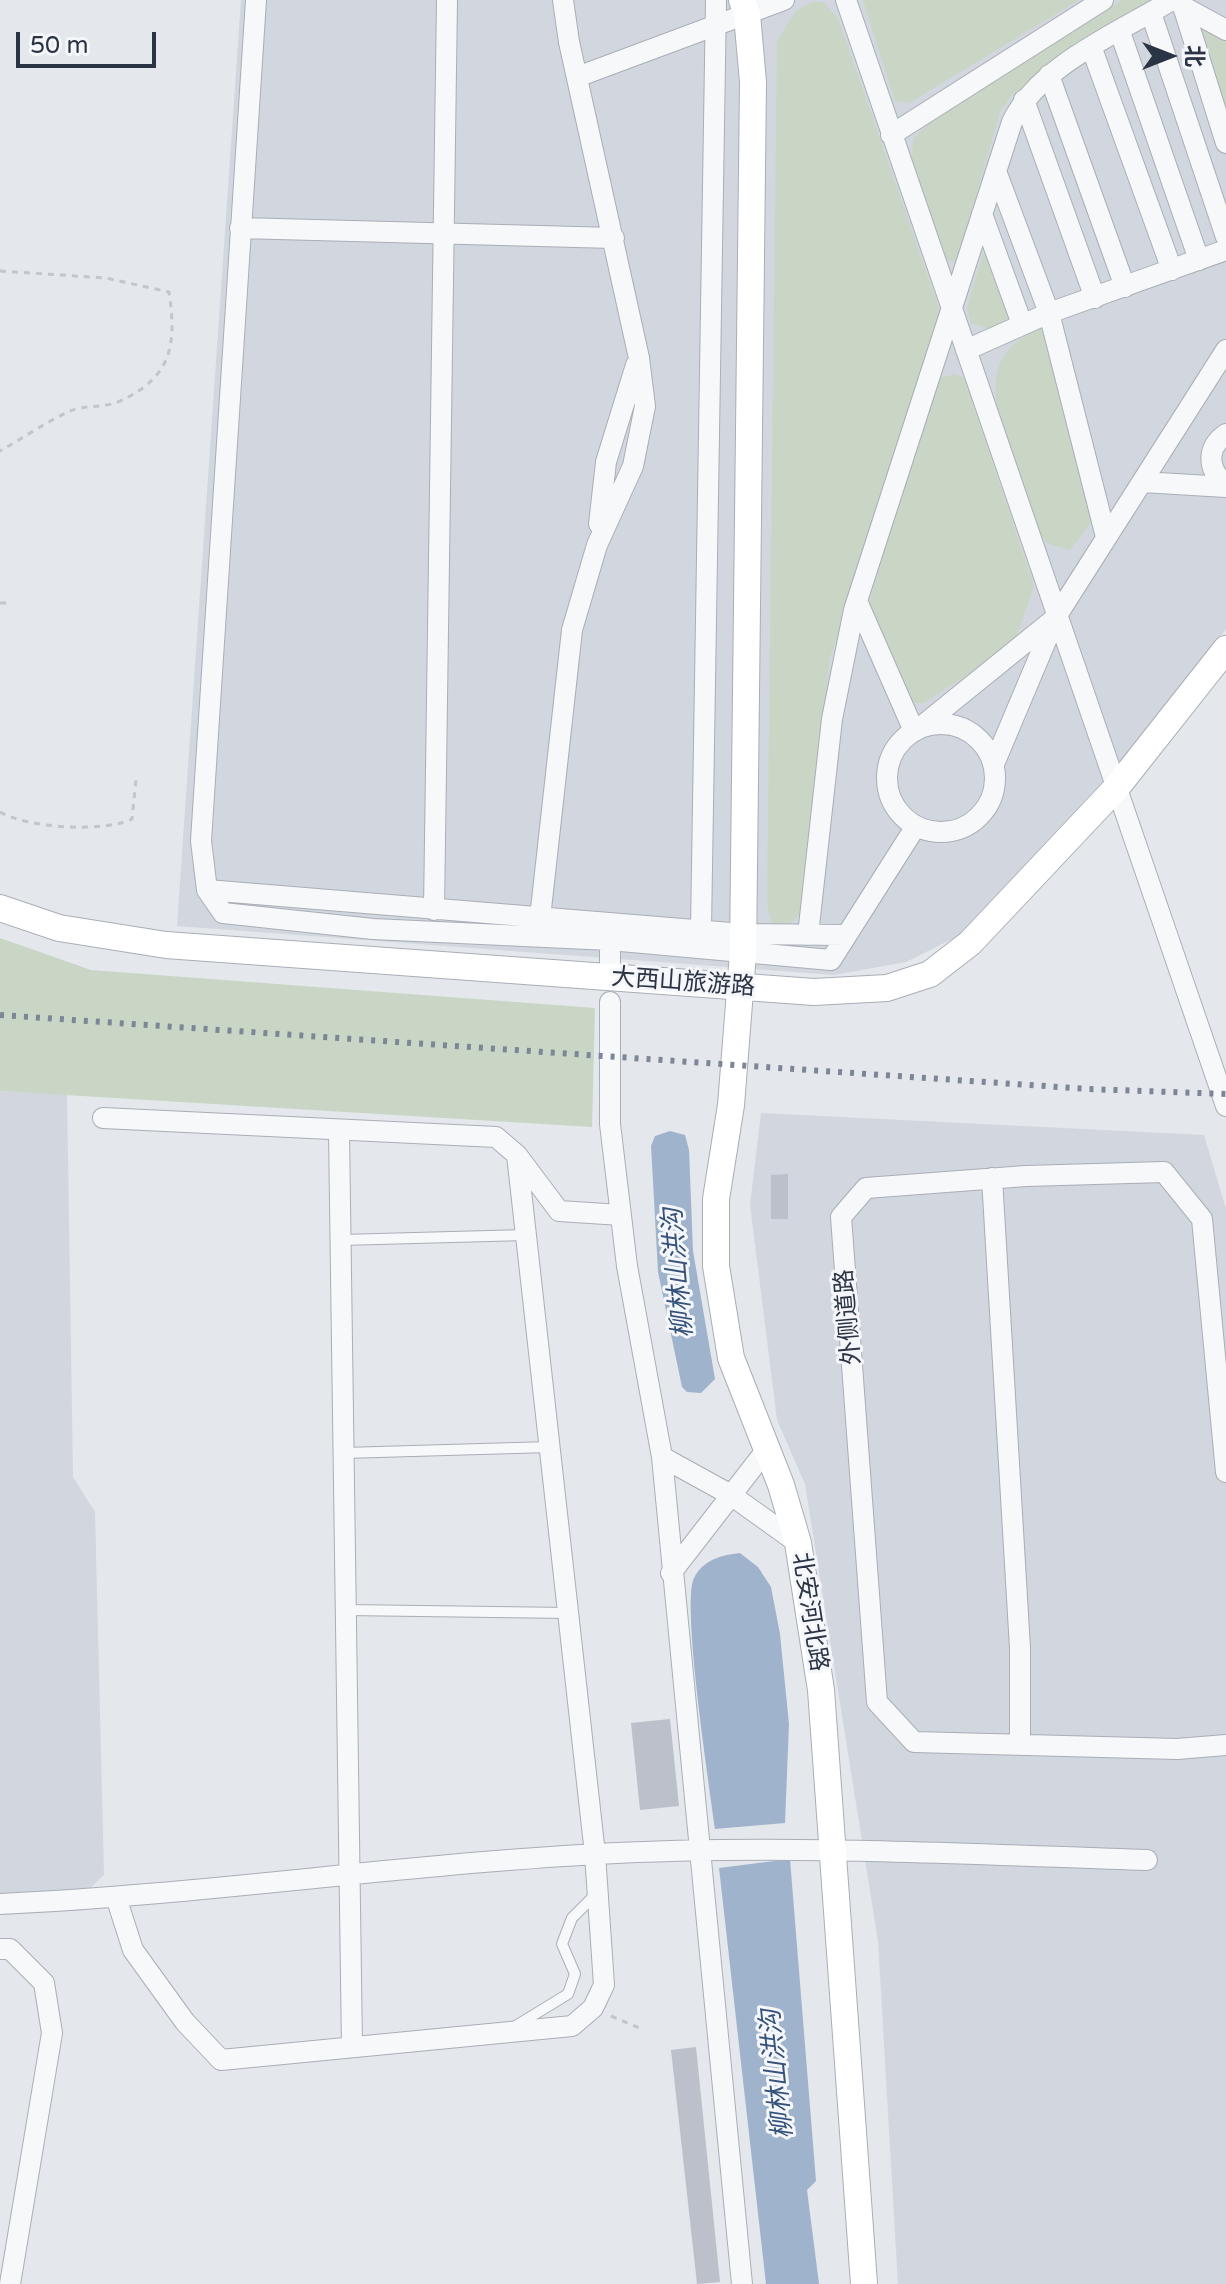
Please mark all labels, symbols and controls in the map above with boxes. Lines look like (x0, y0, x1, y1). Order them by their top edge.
scale bar (20, 16, 160, 66)
north arrow (1130, 16, 1210, 96)
text: 50 m (30, 31, 88, 60)
text: 北 (1181, 45, 1207, 67)
street label: 大西山旅游路 (610, 964, 756, 1002)
water label: 柳林山洪沟 (658, 1207, 700, 1339)
street label: 外侧道路 (830, 1268, 868, 1366)
street label: 北安河北路 (785, 1550, 833, 1674)
water label: 柳林山洪沟 (756, 2008, 800, 2140)

